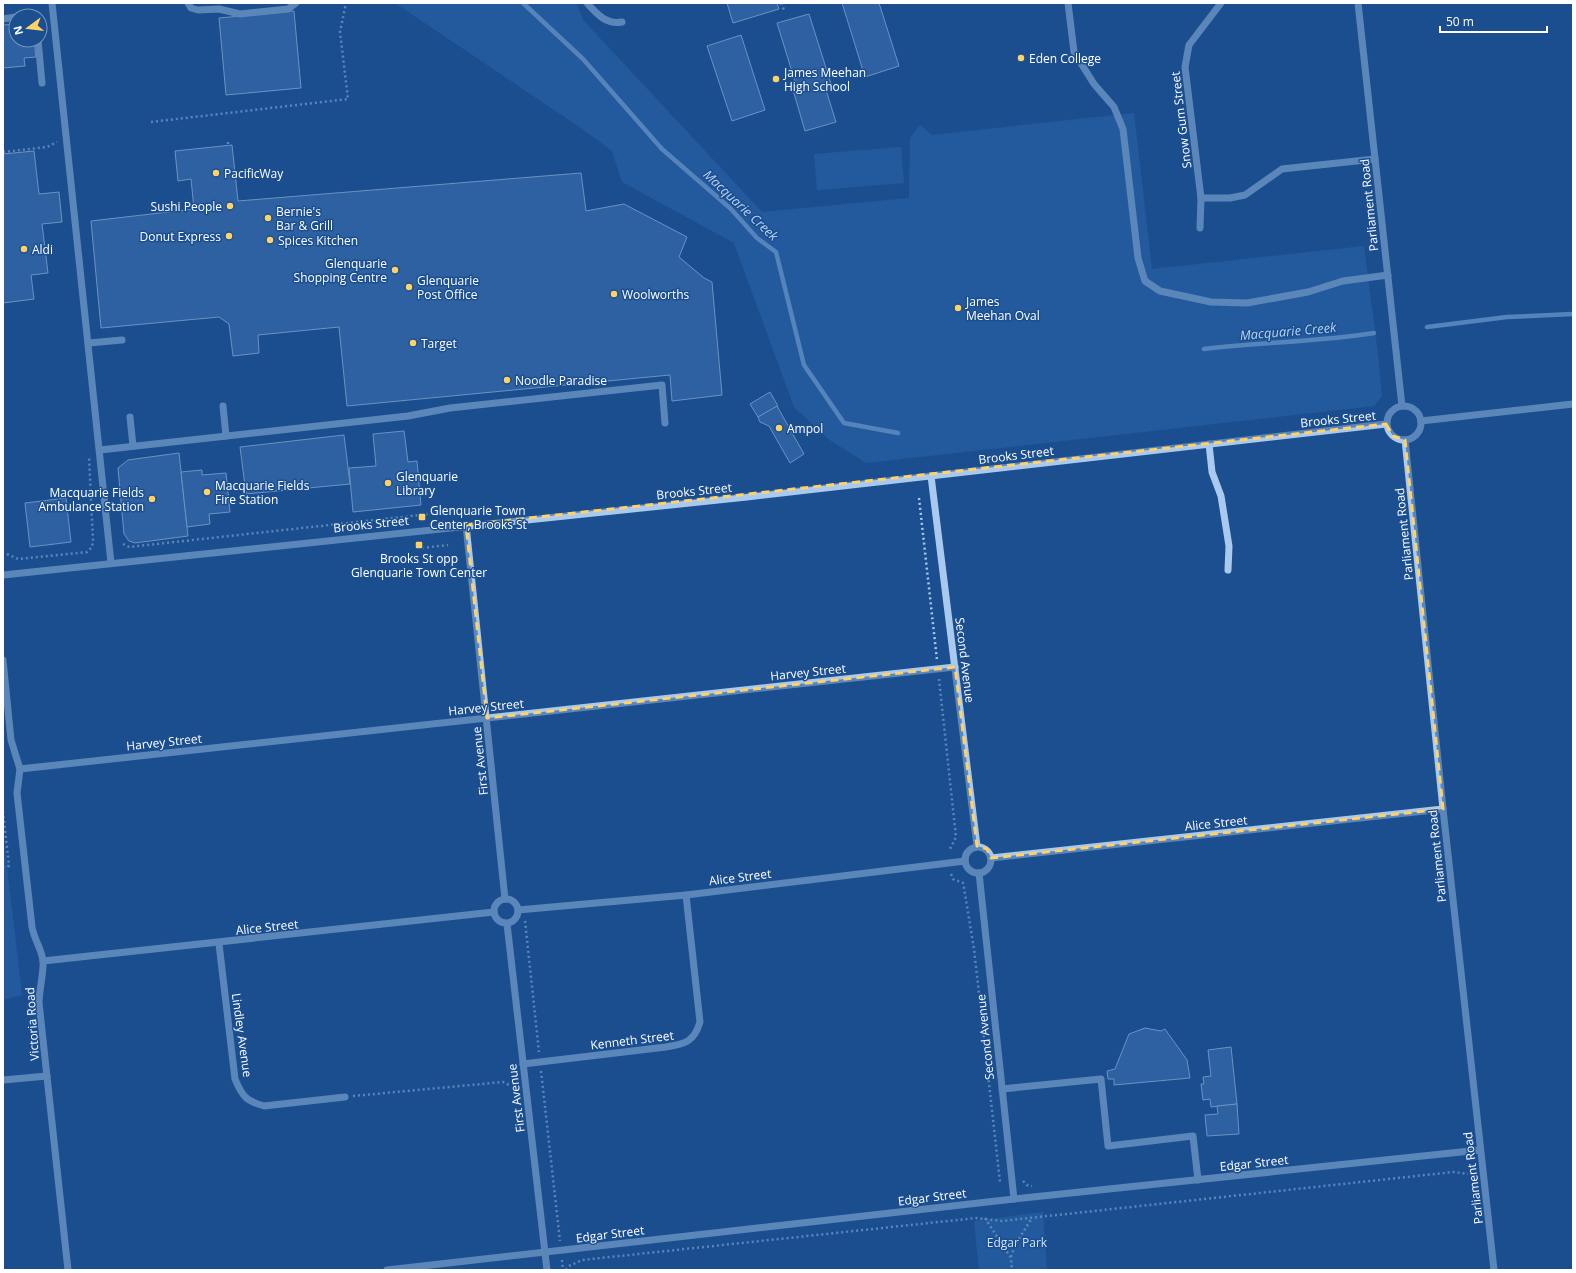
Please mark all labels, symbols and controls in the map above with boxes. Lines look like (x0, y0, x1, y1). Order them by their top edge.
north arrow (8, 8, 48, 48)
scale bar (1440, 8, 1547, 34)
text: 50 m (1446, 13, 1474, 30)
text: N (9, 24, 26, 37)
place label: Eden College (1029, 50, 1101, 67)
marker: Eden College (1016, 53, 1026, 63)
place label: James Meehan High School (783, 64, 866, 95)
street label: Snow Gum Street (1167, 71, 1195, 169)
marker: James Meehan High School (771, 74, 781, 84)
street label: Parliament Road (1356, 158, 1382, 252)
place label: PacificWay (224, 165, 284, 182)
water label: Macquarie Creek (699, 165, 783, 245)
marker: PacificWay (211, 168, 221, 178)
place label: Sushi People (151, 198, 222, 215)
marker: Sushi People (225, 201, 235, 211)
place label: Bernie's Bar & Grill (276, 203, 333, 234)
marker: Bernie's Bar & Grill (263, 213, 273, 223)
place label: Donut Express (140, 228, 221, 245)
marker: Donut Express (224, 231, 234, 241)
place label: Spices Kitchen (278, 232, 358, 249)
marker: Spices Kitchen (265, 235, 275, 245)
place label: Aldi (32, 241, 53, 258)
marker: Aldi (19, 244, 29, 254)
place label: Glenquarie Shopping Centre (294, 255, 387, 286)
marker: Glenquarie Shopping Centre (390, 265, 400, 275)
place label: Glenquarie Post Office (417, 272, 479, 303)
marker: Glenquarie Post Office (404, 282, 414, 292)
place label: Woolworths (622, 286, 690, 303)
marker: Woolworths (609, 289, 619, 299)
place label: James Meehan Oval (965, 293, 1040, 324)
marker: James Meehan Oval (953, 303, 963, 313)
water label: Macquarie Creek (1239, 318, 1338, 344)
place label: Target (421, 335, 457, 352)
marker: Target (408, 338, 418, 348)
place label: Noodle Paradise (515, 372, 607, 389)
marker: Noodle Paradise (502, 375, 512, 385)
street label: Brooks Street (1299, 407, 1377, 431)
place label: Ampol (787, 420, 823, 437)
marker: Ampol (774, 423, 784, 433)
street label: Brooks Street (977, 442, 1055, 468)
place label: Glenquarie Library (396, 468, 458, 499)
place label: Macquarie Fields Fire Station (215, 477, 310, 508)
marker: Glenquarie Library (383, 478, 393, 488)
street label: Brooks Street (655, 479, 733, 503)
place label: Macquarie Fields Ambulance Station (39, 484, 144, 515)
marker: Macquarie Fields Fire Station (202, 487, 212, 497)
street label: Parliament Road (1391, 487, 1417, 581)
marker: Macquarie Fields Ambulance Station (147, 494, 157, 504)
place label: Glenquarie Town Center, Brooks St (430, 502, 527, 533)
street label: Brooks Street (332, 512, 410, 536)
marker: Glenquarie Town Center, Brooks St (417, 512, 427, 522)
marker: Brooks St opp Glenquarie Town Center (414, 540, 424, 550)
place label: Brooks St opp Glenquarie Town Center (351, 550, 487, 581)
street label: Second Avenue (951, 616, 979, 704)
street label: Harvey Street (769, 660, 847, 684)
street label: Harvey Street (447, 695, 525, 719)
street label: First Avenue (468, 726, 492, 796)
street label: Harvey Street (125, 730, 203, 754)
street label: Parliament Road (1424, 809, 1450, 903)
street label: Alice Street (1184, 811, 1248, 835)
street label: Alice Street (708, 865, 772, 889)
street label: Alice Street (235, 915, 299, 939)
street label: Victoria Road (21, 987, 43, 1061)
street label: Lindley Avenue (228, 992, 256, 1078)
street label: Second Avenue (972, 993, 998, 1081)
street label: Kenneth Street (589, 1026, 675, 1054)
street label: First Avenue (503, 1062, 529, 1133)
street label: Parliament Road (1459, 1131, 1487, 1225)
street label: Edgar Street (1219, 1151, 1289, 1175)
street label: Edgar Street (897, 1184, 967, 1210)
street label: Edgar Street (575, 1221, 645, 1247)
park label: Edgar Park (987, 1234, 1048, 1251)

